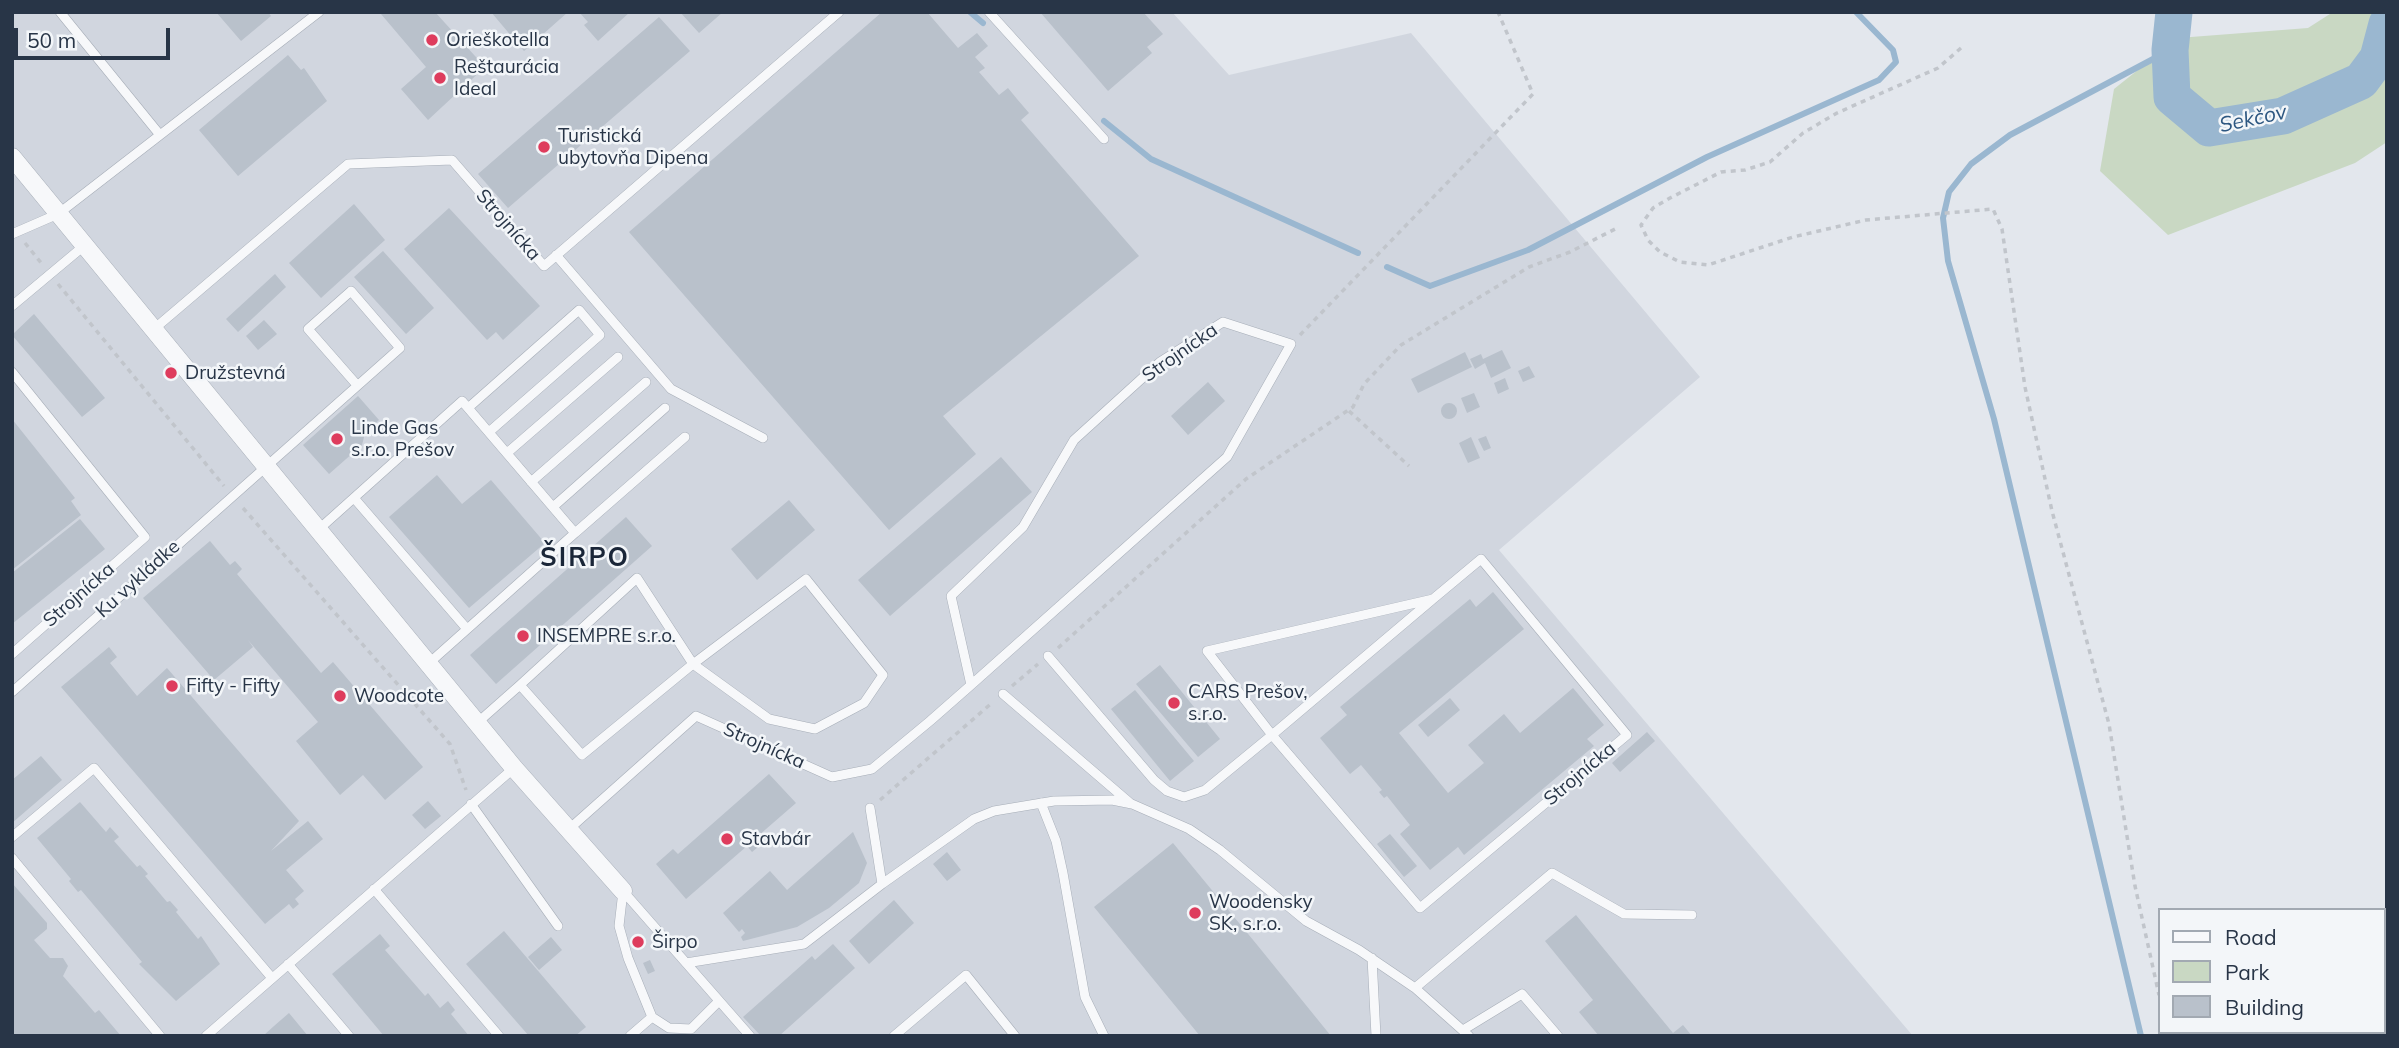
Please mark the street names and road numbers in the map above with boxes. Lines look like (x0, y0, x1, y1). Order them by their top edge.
street label: Strojnícka (471, 185, 545, 265)
street label: Strojnícka (1138, 319, 1222, 387)
street label: Ku vykládke (91, 535, 185, 623)
street label: Strojnícka (39, 558, 119, 632)
street label: Strojnícka (720, 718, 808, 774)
street label: Strojnícka (1539, 737, 1621, 811)

